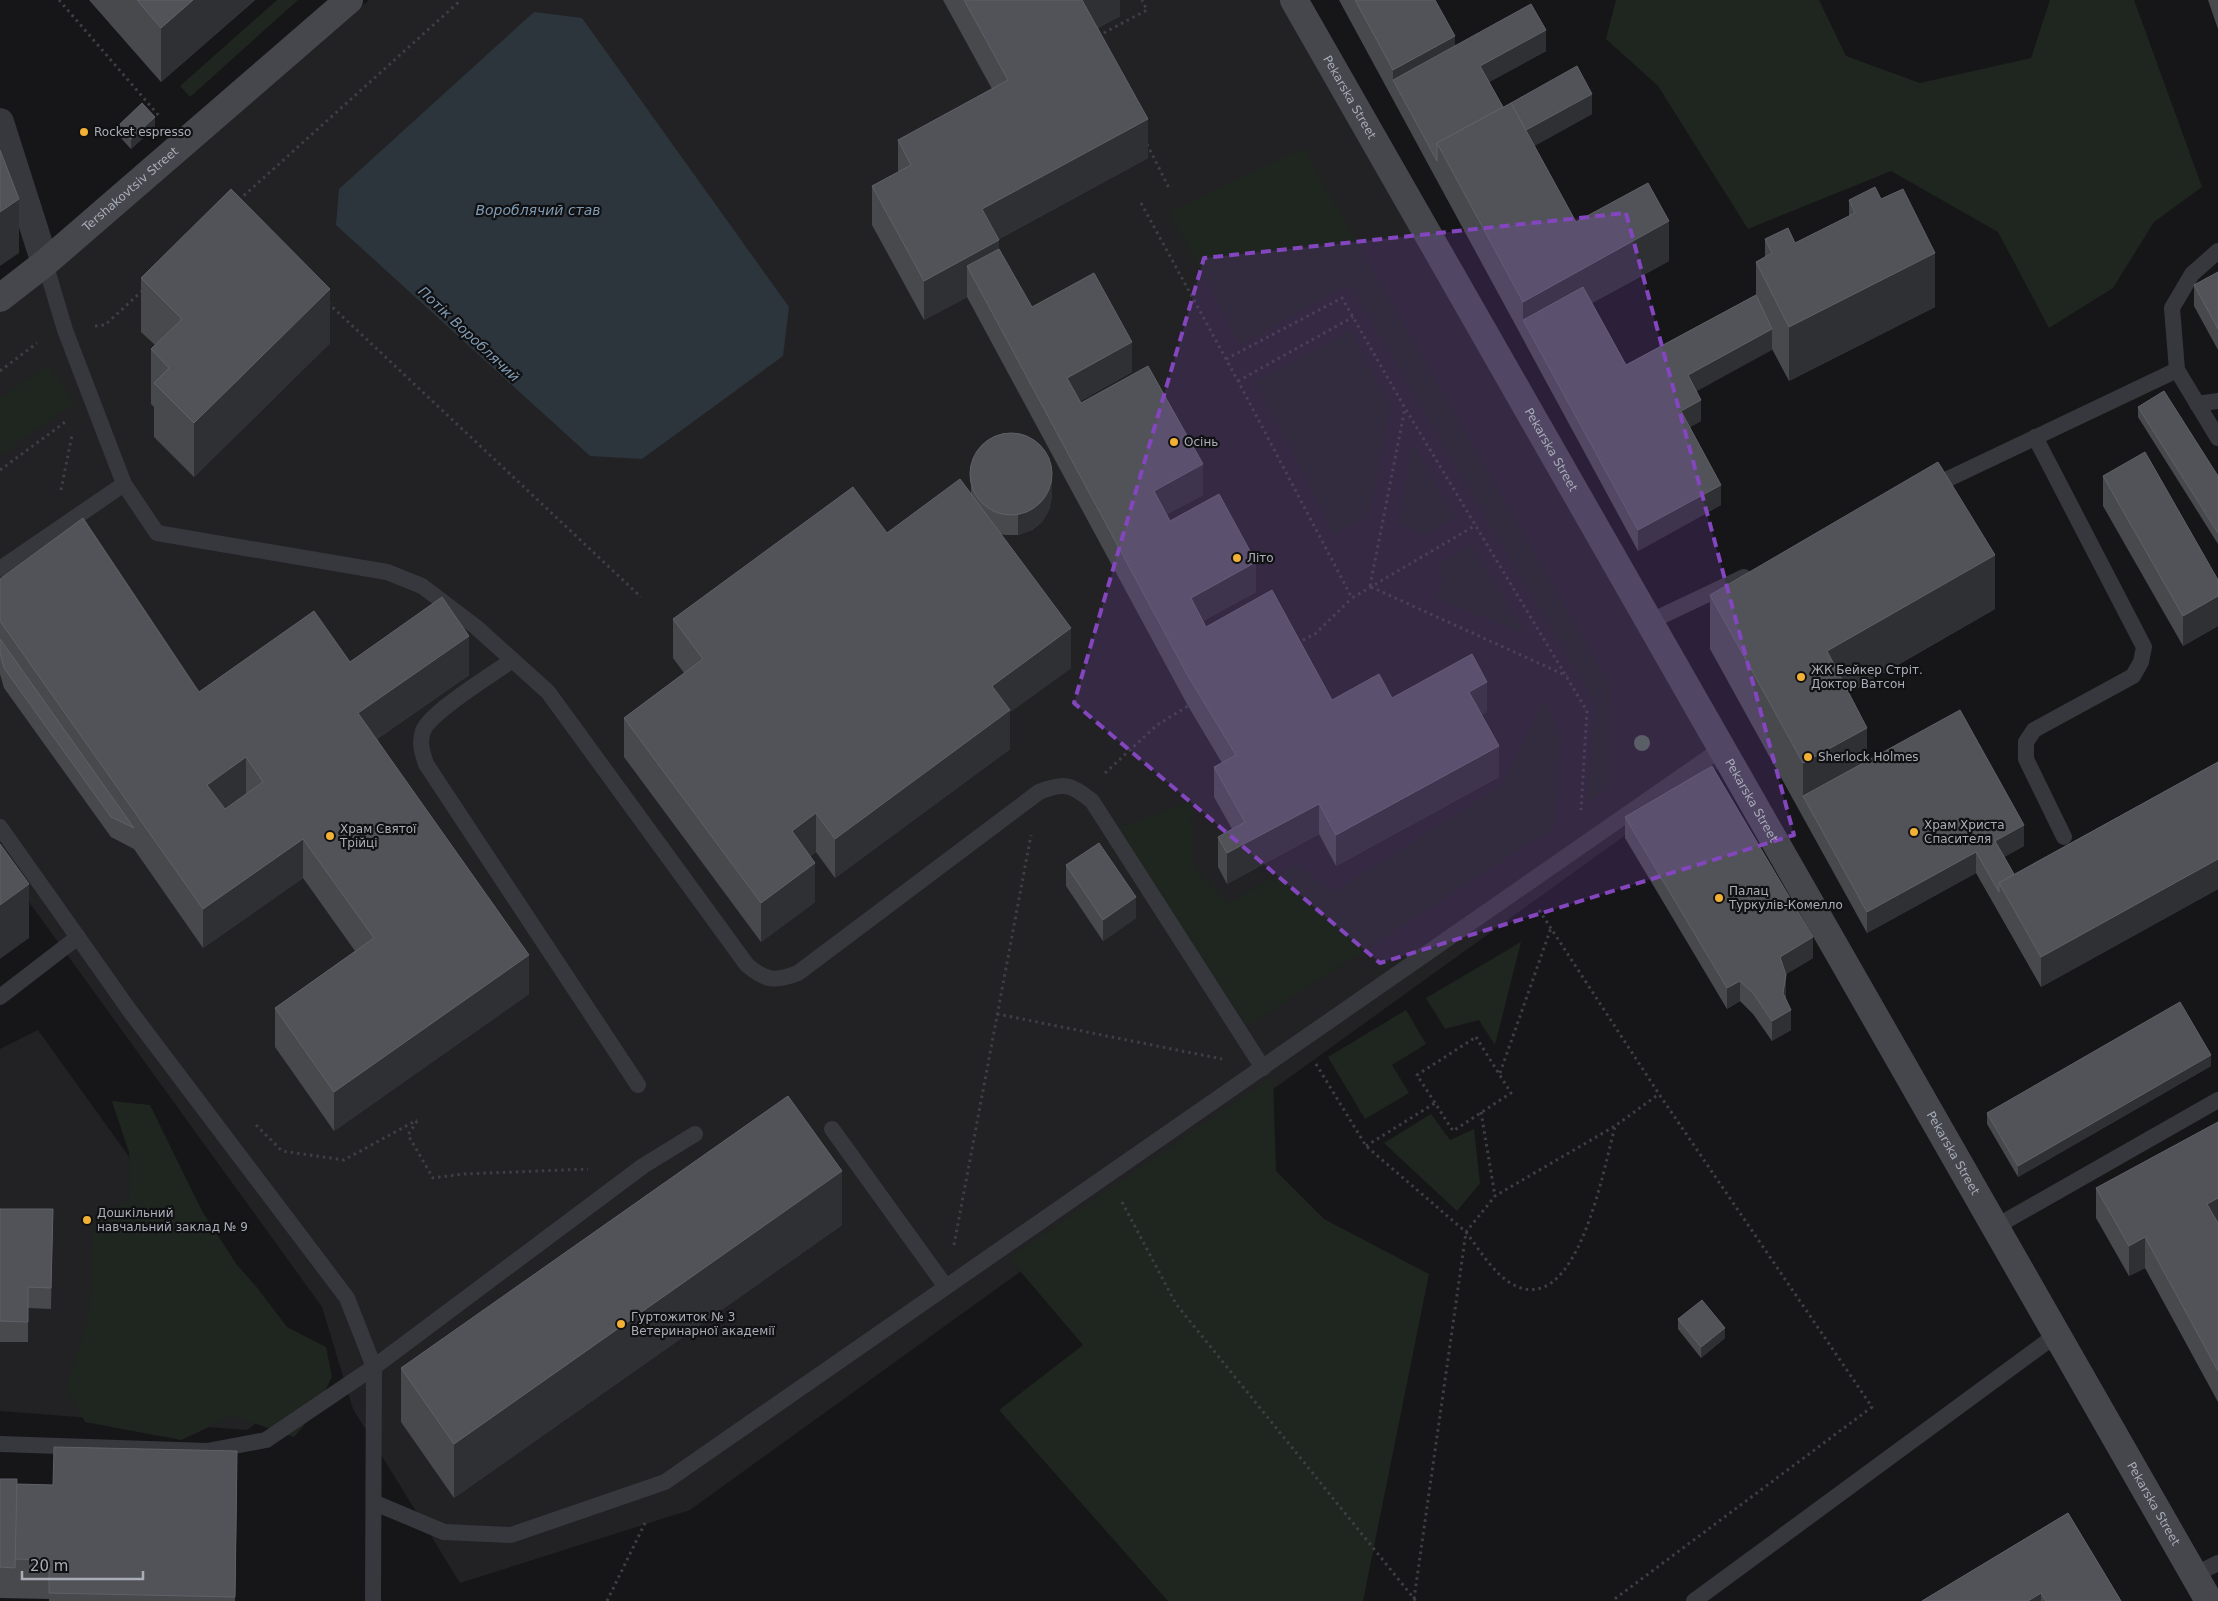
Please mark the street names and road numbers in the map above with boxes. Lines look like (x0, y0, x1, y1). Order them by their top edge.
street label: Pekarska Street (1320, 53, 1379, 142)
street label: Tershakovtsiv Street (79, 144, 181, 235)
street label: Pekarska Street (1522, 405, 1581, 494)
street label: Pekarska Street (1722, 756, 1781, 845)
street label: Pekarska Street (1924, 1109, 1982, 1197)
street label: Pekarska Street (2124, 1459, 2183, 1548)

